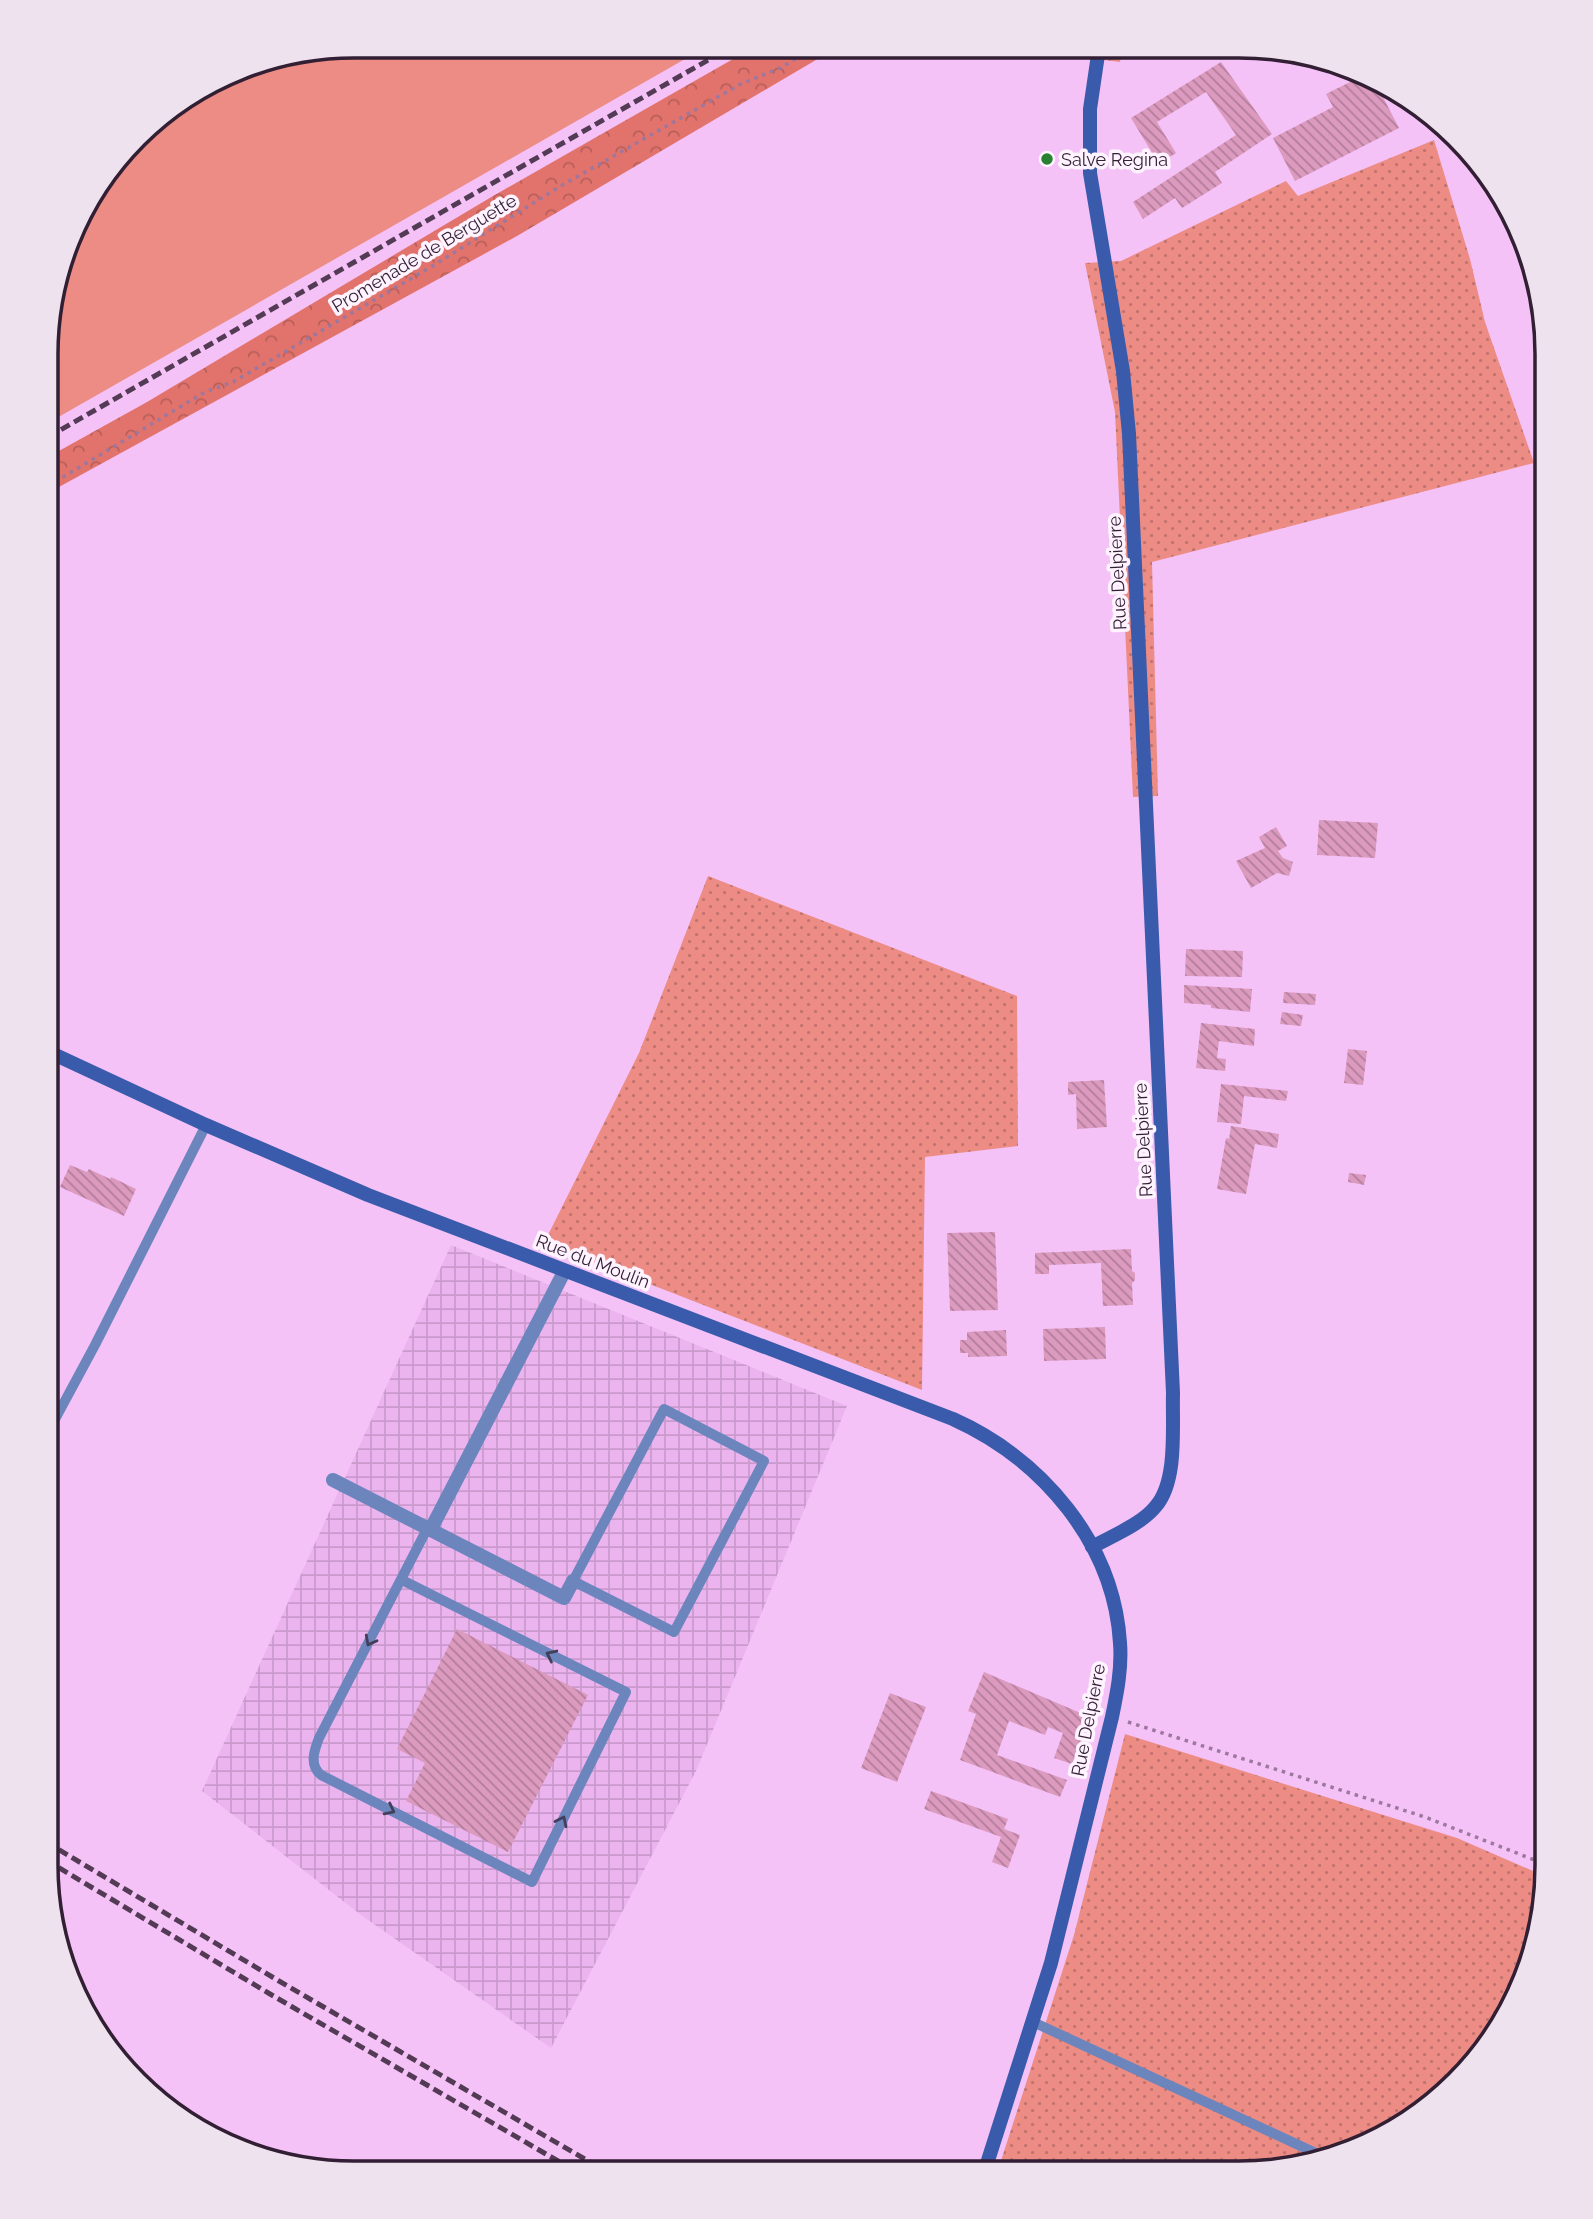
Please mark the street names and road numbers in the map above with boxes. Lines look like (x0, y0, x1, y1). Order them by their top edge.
street label: Promenade de Berguette (328, 189, 520, 316)
street label: Rue Delpierre (1104, 515, 1130, 631)
street label: Rue Delpierre (1130, 1082, 1156, 1198)
street label: Rue du Moulin (533, 1230, 653, 1292)
street label: Rue Delpierre (1067, 1661, 1109, 1778)

